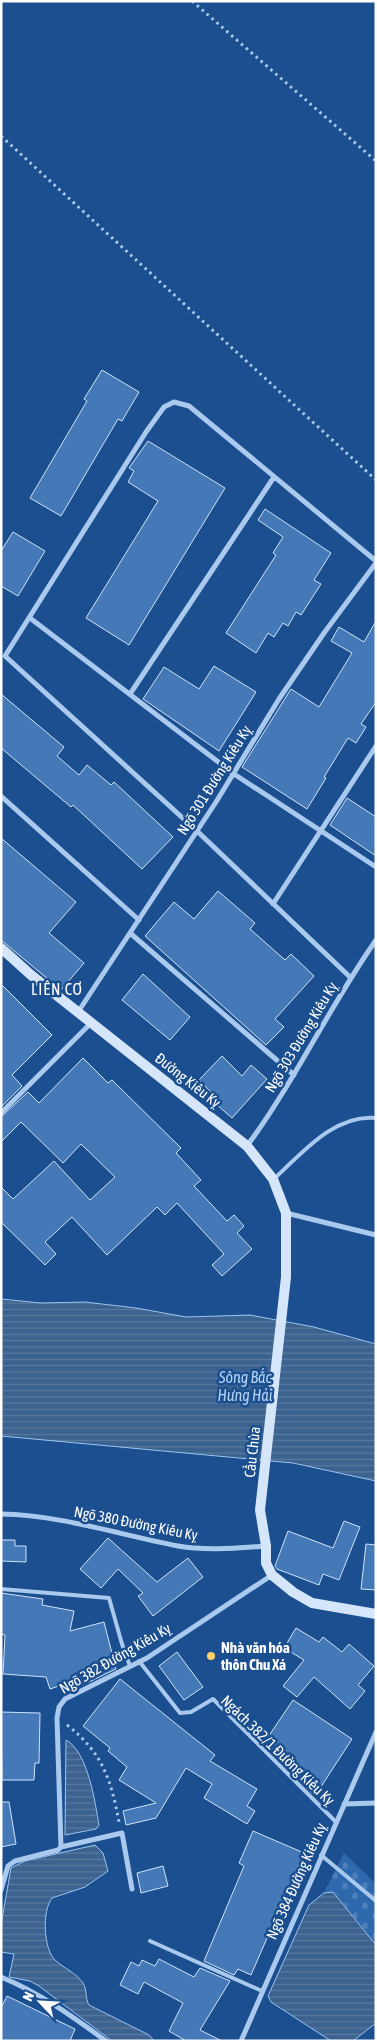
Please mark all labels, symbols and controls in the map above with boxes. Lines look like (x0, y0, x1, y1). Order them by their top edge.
street label: Ngõ 301 Đường Kiêu Kỵ (173, 722, 255, 838)
street label: Ngõ 303 Đường Kiêu Kỵ (261, 979, 341, 1095)
district label: LIÊN CƠ (31, 980, 83, 998)
street label: Đường Kiêu Kỵ (152, 1049, 224, 1111)
water label: Sông Bắc Hưng Hải (218, 1368, 273, 1405)
street label: Cầu Chùa (241, 1426, 263, 1478)
street label: Ngõ 380 Đường Kiêu Kỵ (73, 1503, 199, 1543)
street label: Ngõ 382 Đường Kiêu Kỵ (56, 1619, 174, 1697)
place label: Nhà văn hóa thôn Chu Xá (220, 1639, 290, 1673)
marker: Nhà văn hóa thôn Chu Xá (205, 1650, 217, 1662)
street label: Ngách 382/1 Đường Kiêu Kỵ (218, 1692, 338, 1808)
street label: Ngõ 384 Đường Kiêu Kỵ (263, 1820, 329, 1942)
north arrow (15, 1977, 65, 2027)
text: N (19, 1989, 37, 2004)

